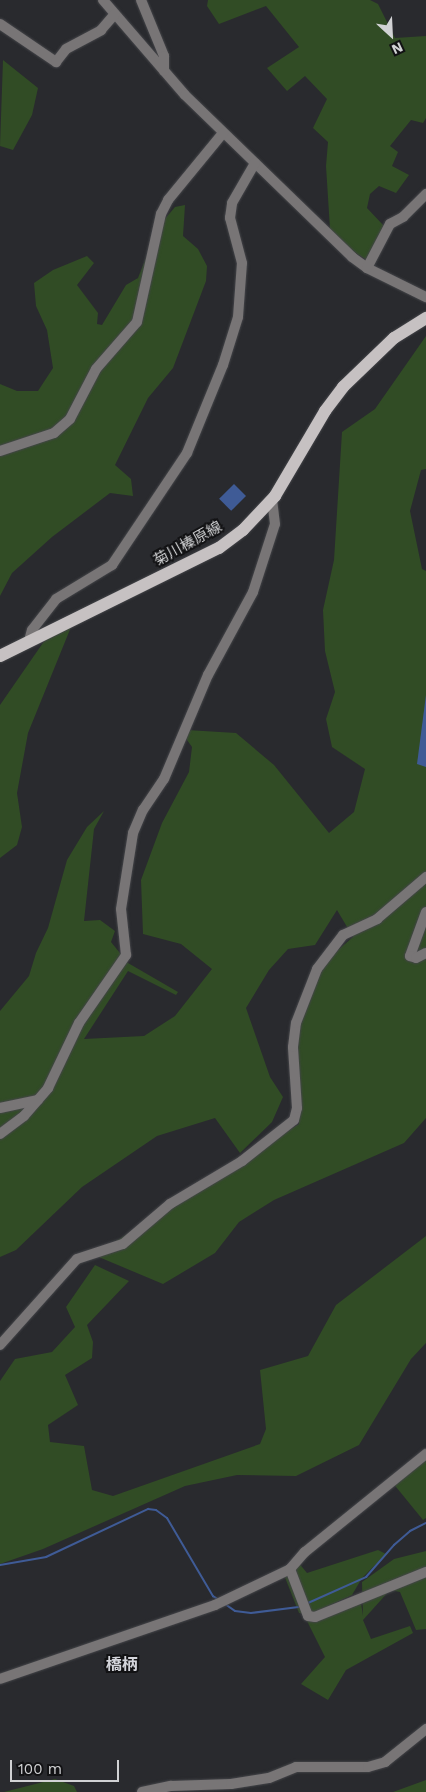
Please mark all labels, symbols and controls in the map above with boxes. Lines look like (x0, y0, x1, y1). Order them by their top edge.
north arrow (366, 10, 416, 60)
text: N (389, 39, 405, 58)
street label: 菊川榛原線 (151, 518, 225, 570)
district label: 橋柄 (106, 1655, 138, 1675)
scale bar (12, 1750, 121, 1782)
text: 100 m (18, 1760, 62, 1778)

